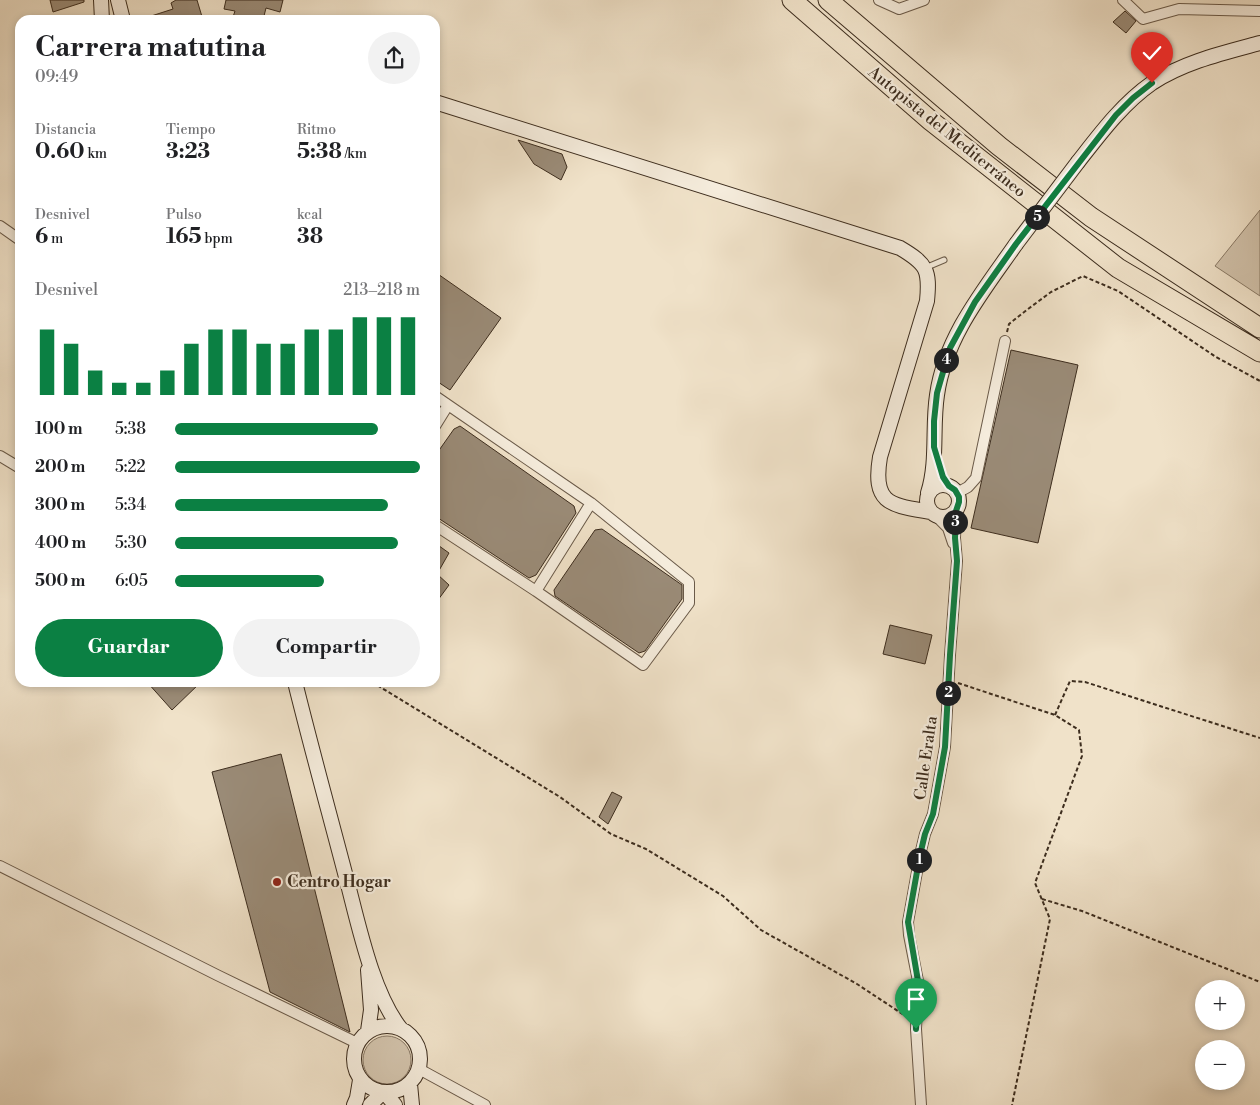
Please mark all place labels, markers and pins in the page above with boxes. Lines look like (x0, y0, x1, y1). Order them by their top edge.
pin (1131, 32, 1173, 83)
pin: 5 (1024, 204, 1050, 230)
pin: 4 (934, 348, 958, 372)
pin: 3 (942, 510, 968, 534)
pin: 2 (936, 680, 960, 706)
pin: 1 (906, 848, 932, 872)
place label: Centro Hogar (287, 872, 391, 892)
marker: Centro Hogar (271, 876, 283, 888)
pin (895, 978, 937, 1029)

